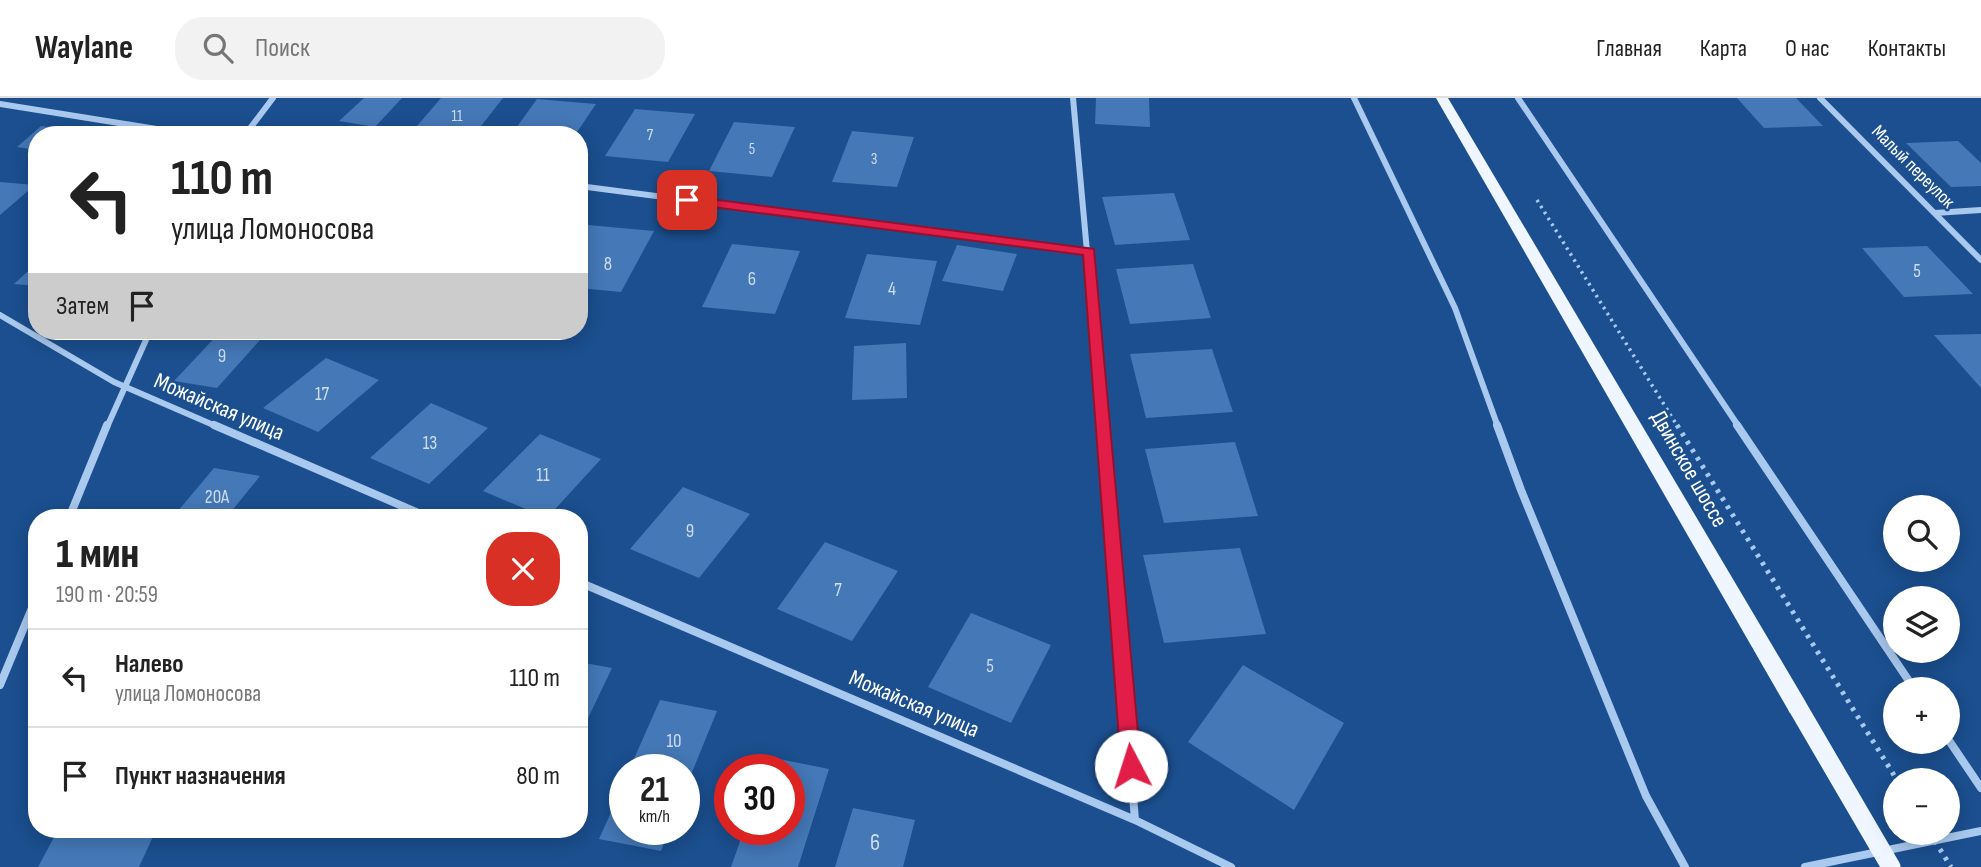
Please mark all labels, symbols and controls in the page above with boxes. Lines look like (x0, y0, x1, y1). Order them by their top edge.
search box (175, 17, 665, 80)
text: Waylane (35, 28, 133, 68)
icon: search (199, 29, 237, 67)
text: Поиск (255, 33, 310, 64)
text: Главная (1596, 34, 1662, 63)
text: Карта (1700, 34, 1747, 63)
text: О нас (1785, 34, 1830, 63)
text: Контакты (1868, 34, 1946, 63)
house number: 11 (451, 107, 463, 126)
street label: Малый переулок (1867, 121, 1960, 214)
house number: 7 (647, 126, 654, 145)
house number: 5 (749, 140, 755, 159)
text: 110 m (171, 150, 273, 209)
house number: 3 (871, 150, 877, 169)
icon: left (56, 154, 147, 245)
pin (657, 170, 717, 230)
icon: arrive (668, 181, 706, 219)
text: улица Ломоносова (171, 210, 374, 249)
house number: 8 (604, 253, 612, 276)
house number: 5 (1913, 260, 1921, 283)
house number: 6 (748, 268, 756, 291)
house number: 4 (888, 278, 896, 301)
icon: arrive (123, 287, 161, 325)
text: Затем (56, 291, 109, 322)
house number: 9 (218, 345, 226, 368)
street label: Можайская улица (150, 367, 288, 447)
house number: 17 (315, 383, 330, 406)
street label: Двинское шоссе (1644, 406, 1734, 532)
house number: 13 (423, 432, 437, 455)
house number: 11 (536, 464, 550, 487)
house number: 20А (205, 486, 230, 509)
map controls (1883, 495, 1960, 845)
button: search (1883, 495, 1960, 572)
house number: 9 (686, 520, 694, 543)
text: 1 мин (56, 529, 139, 580)
button: close (486, 532, 560, 606)
house number: 7 (834, 579, 842, 602)
text: 190 m · 20:59 (56, 581, 158, 609)
button: layers (1883, 586, 1960, 663)
text: Налево (115, 649, 184, 680)
house number: 5 (986, 655, 994, 678)
icon: left (56, 659, 94, 697)
text: 110 m (509, 663, 560, 694)
street label: Можайская улица (845, 664, 983, 744)
button: + (1883, 677, 1960, 754)
text: улица Ломоносова (115, 680, 261, 708)
position arrow (1094, 729, 1168, 803)
house number: 10 (666, 730, 682, 753)
speed limit sign: 30 (714, 754, 805, 845)
icon: arrive (56, 757, 94, 795)
text: Пункт назначения (115, 761, 286, 792)
text: 80 m (516, 761, 560, 792)
button: − (1883, 768, 1960, 845)
text: 21 (640, 769, 669, 812)
text: km/h (639, 806, 670, 827)
house number: 6 (870, 829, 880, 857)

